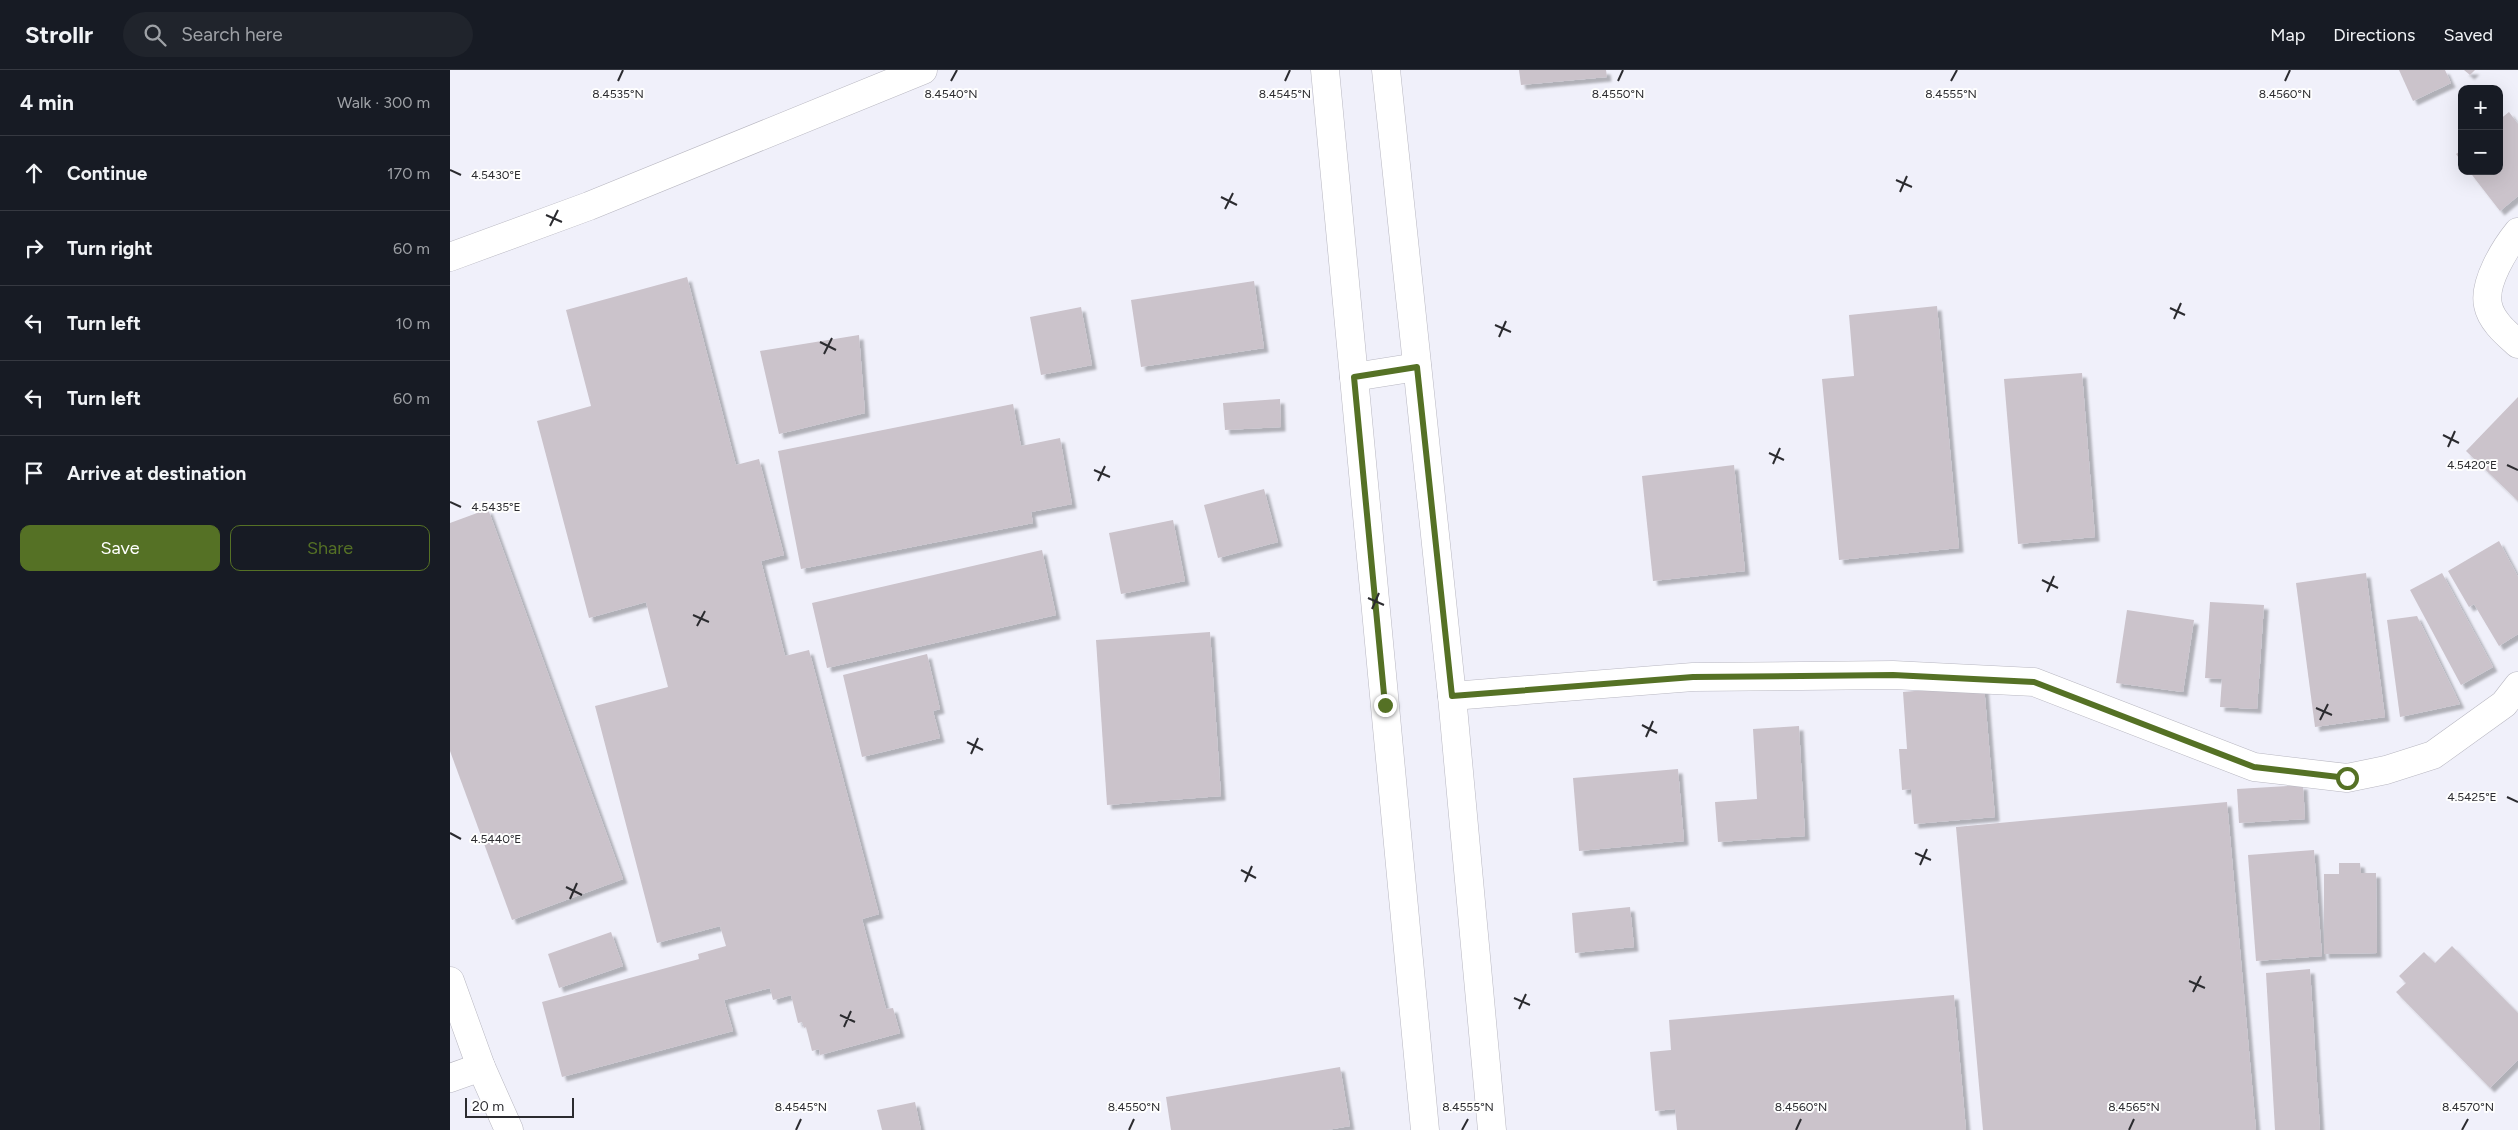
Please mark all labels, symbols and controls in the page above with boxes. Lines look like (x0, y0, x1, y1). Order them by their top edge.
search box (123, 12, 473, 57)
text: Strollr (25, 20, 93, 49)
icon: search (141, 21, 169, 49)
text: Search here (181, 23, 283, 46)
text: Map (2270, 24, 2305, 46)
text: Directions (2333, 24, 2415, 46)
text: Saved (2443, 24, 2493, 46)
map controls (2458, 85, 2503, 175)
button: + (2458, 85, 2503, 130)
text: 8.4535°N (592, 87, 644, 101)
text: 8.4540°N (924, 87, 978, 101)
text: 8.4545°N (1259, 87, 1311, 101)
text: 8.4550°N (1592, 87, 1644, 101)
text: 8.4555°N (1925, 87, 1977, 101)
text: 8.4560°N (2259, 87, 2311, 101)
text: 4 min (20, 90, 74, 115)
text: Walk · 300 m (337, 93, 430, 112)
button: − (2458, 130, 2503, 175)
icon: ahead (20, 159, 48, 187)
text: Continue (67, 162, 147, 185)
text: 170 m (387, 164, 430, 183)
text: 4.5430°E (471, 168, 521, 182)
icon: right (20, 234, 48, 262)
text: Turn right (67, 237, 153, 260)
text: 60 m (393, 239, 430, 258)
icon: left (20, 309, 48, 337)
text: Turn left (67, 312, 141, 335)
text: 10 m (396, 314, 430, 333)
icon: left (20, 384, 48, 412)
text: Turn left (67, 387, 141, 410)
text: 60 m (393, 389, 430, 408)
text: 4.5420°E (2447, 458, 2497, 472)
icon: arrive (20, 459, 48, 487)
text: Arrive at destination (67, 462, 246, 485)
text: 4.5435°E (471, 500, 521, 514)
button: Save (20, 525, 220, 571)
button: Share (230, 525, 430, 571)
route end (1374, 694, 1397, 717)
route start (2336, 767, 2359, 790)
text: 4.5425°E (2447, 790, 2497, 804)
text: 4.5440°E (471, 832, 521, 846)
scale bar (465, 1095, 574, 1118)
text: 20 m (472, 1098, 504, 1115)
text: 8.4545°N (775, 1100, 827, 1114)
text: 8.4550°N (1108, 1100, 1160, 1114)
text: 8.4555°N (1442, 1100, 1494, 1114)
text: 8.4560°N (1775, 1100, 1827, 1114)
text: 8.4565°N (2108, 1100, 2160, 1114)
text: 8.4570°N (2442, 1100, 2494, 1114)

